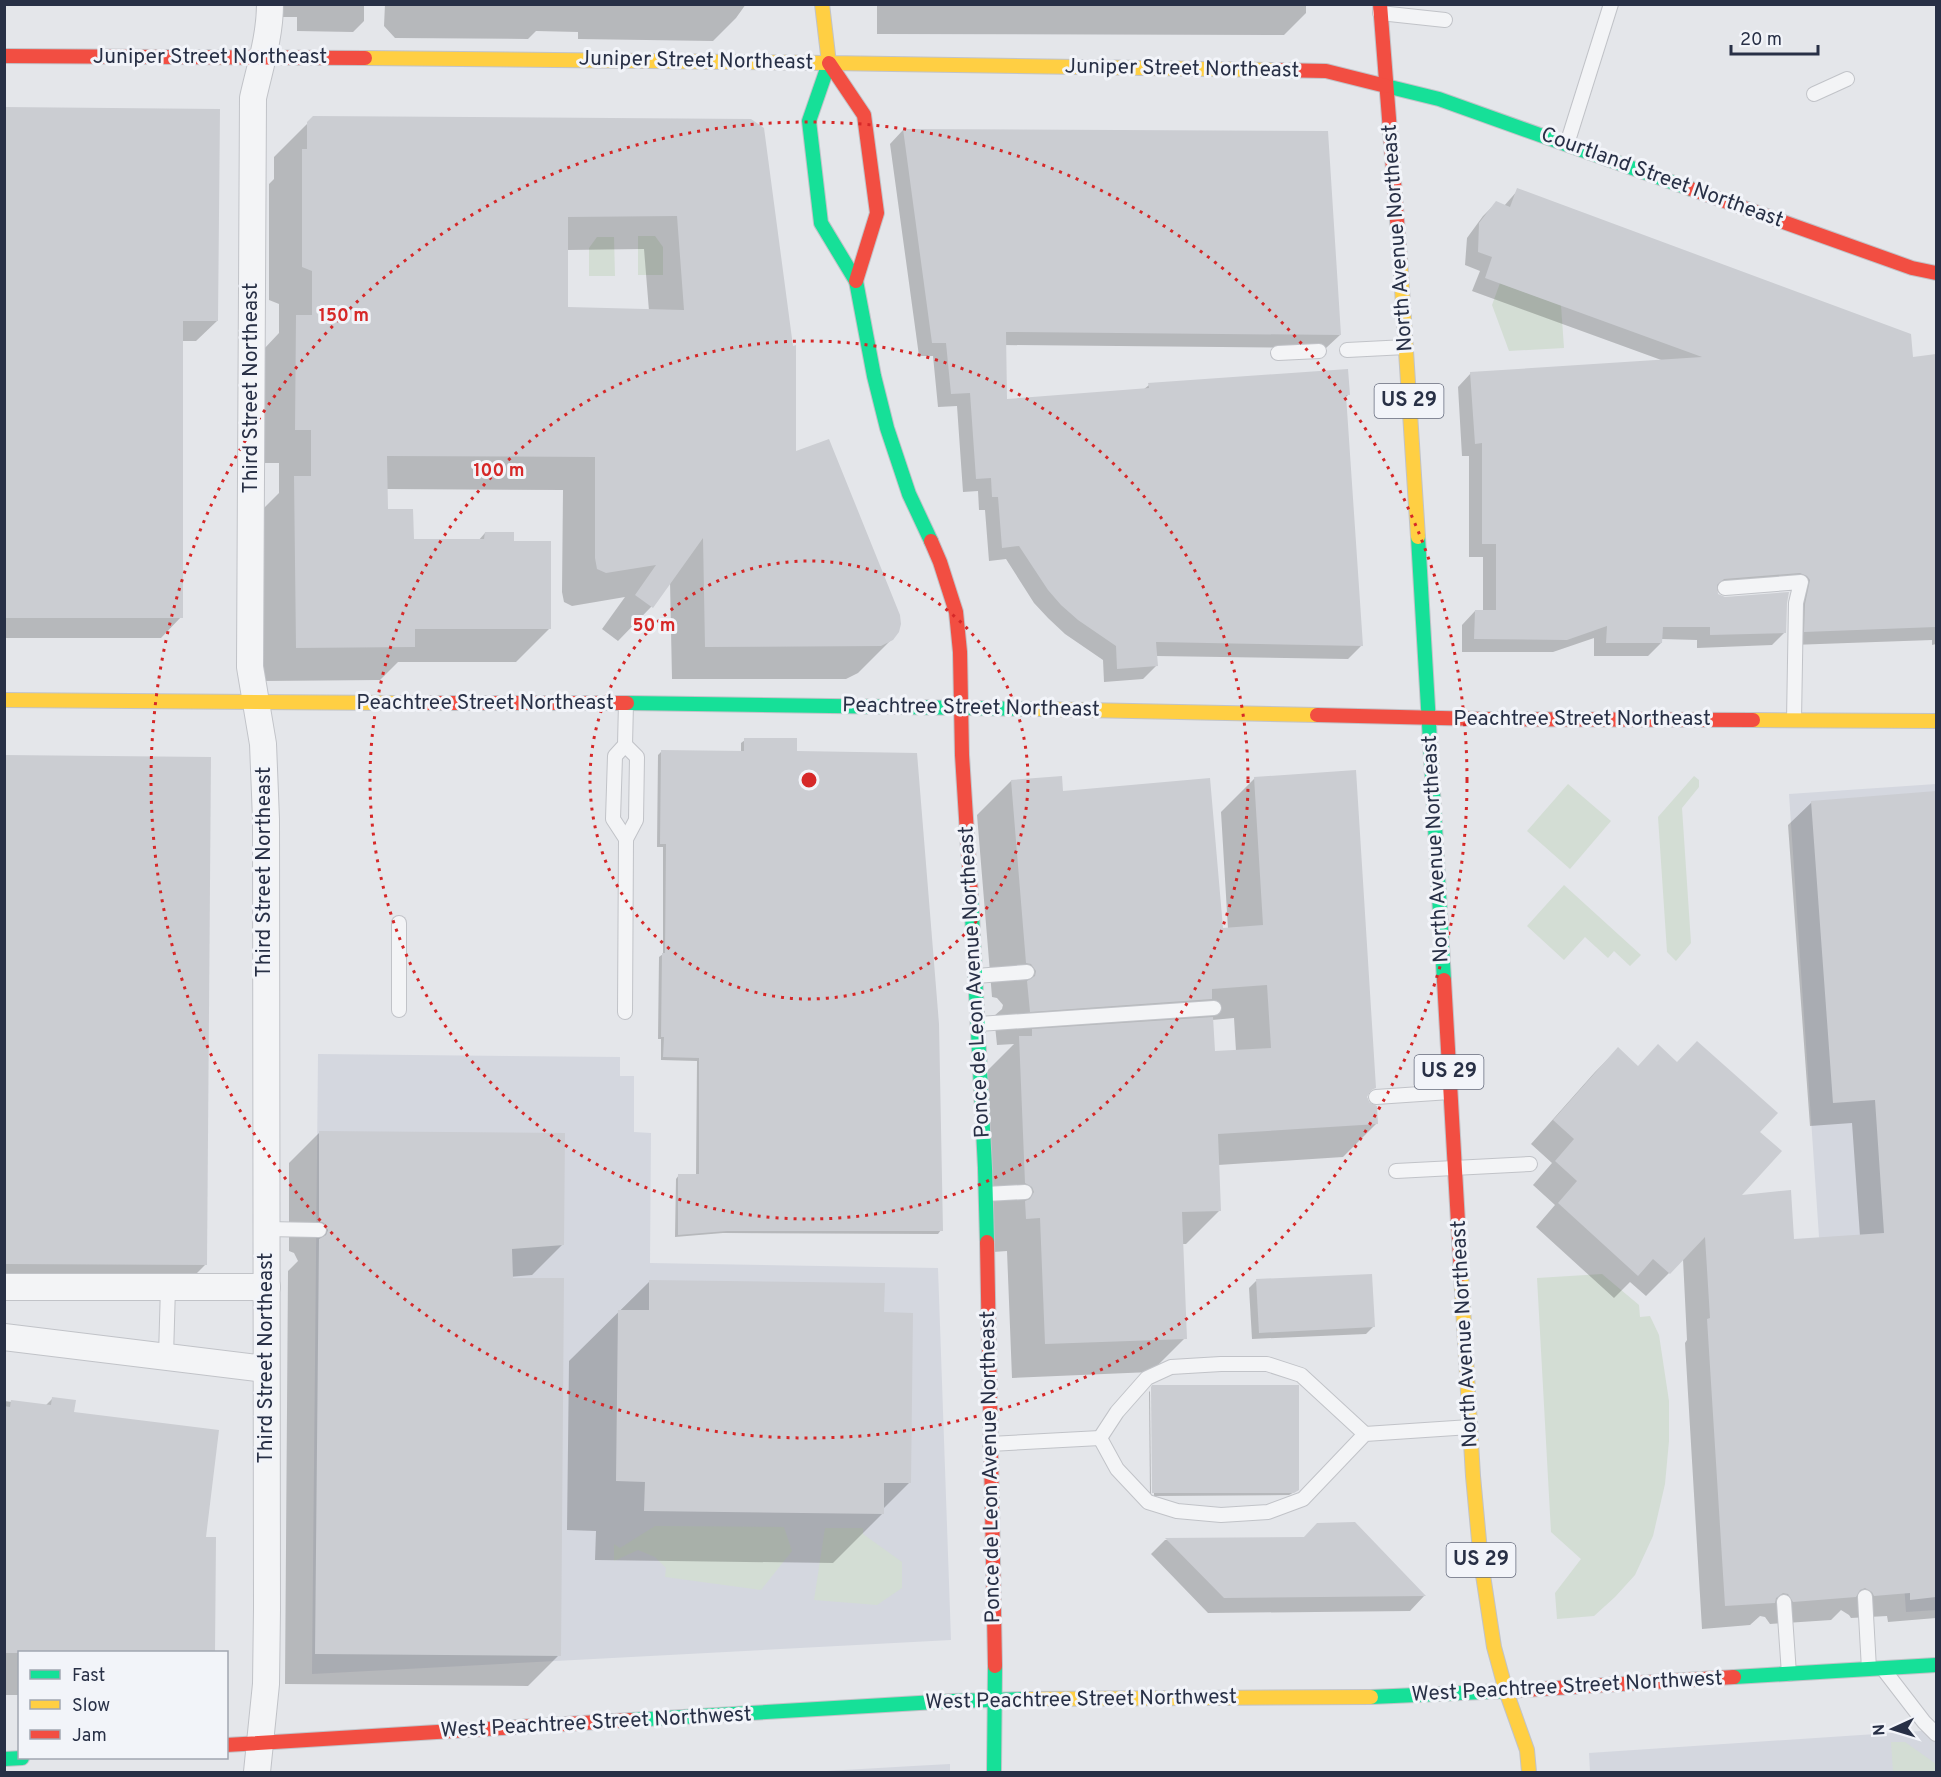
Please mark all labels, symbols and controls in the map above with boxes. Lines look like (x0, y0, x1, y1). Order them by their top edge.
scale bar (1731, 18, 1818, 56)
text: 20 m (1740, 29, 1782, 52)
street label: Juniper Street Northeast (93, 44, 327, 71)
street label: Juniper Street Northeast (578, 45, 814, 77)
street label: Juniper Street Northeast (1064, 53, 1300, 85)
street label: Courtland Street Northeast (1537, 121, 1787, 235)
street label: North Avenue Northeast (1377, 123, 1419, 353)
street label: Third Street Northeast (238, 282, 265, 494)
text: 150 m (319, 305, 369, 328)
road number: US 29 (1374, 384, 1444, 418)
text: 100 m (473, 460, 525, 483)
text: 50 m (632, 615, 676, 638)
street label: Peachtree Street Northeast (356, 690, 614, 717)
street label: Peachtree Street Northeast (842, 692, 1100, 724)
street label: Peachtree Street Northeast (1453, 706, 1711, 733)
street label: North Avenue Northeast (1417, 734, 1455, 964)
street label: Third Street Northeast (251, 766, 278, 978)
centre of rings (799, 770, 819, 790)
street label: Ponce de Leon Avenue Northeast (953, 825, 997, 1139)
road number: US 29 (1414, 1055, 1484, 1089)
street label: North Avenue Northeast (1446, 1219, 1484, 1449)
street label: Third Street Northeast (253, 1252, 280, 1464)
street label: Ponce de Leon Avenue Northeast (975, 1311, 1007, 1623)
road number: US 29 (1446, 1543, 1516, 1577)
legend (18, 1651, 228, 1759)
text: Fast (72, 1665, 105, 1688)
street label: West Peachtree Street Northwest (1411, 1665, 1723, 1709)
street label: West Peachtree Street Northwest (925, 1684, 1237, 1716)
text: Slow (72, 1695, 110, 1718)
north arrow (1863, 1699, 1923, 1759)
street label: West Peachtree Street Northwest (440, 1701, 752, 1745)
text: N (1870, 1723, 1890, 1736)
text: Jam (72, 1725, 107, 1748)

